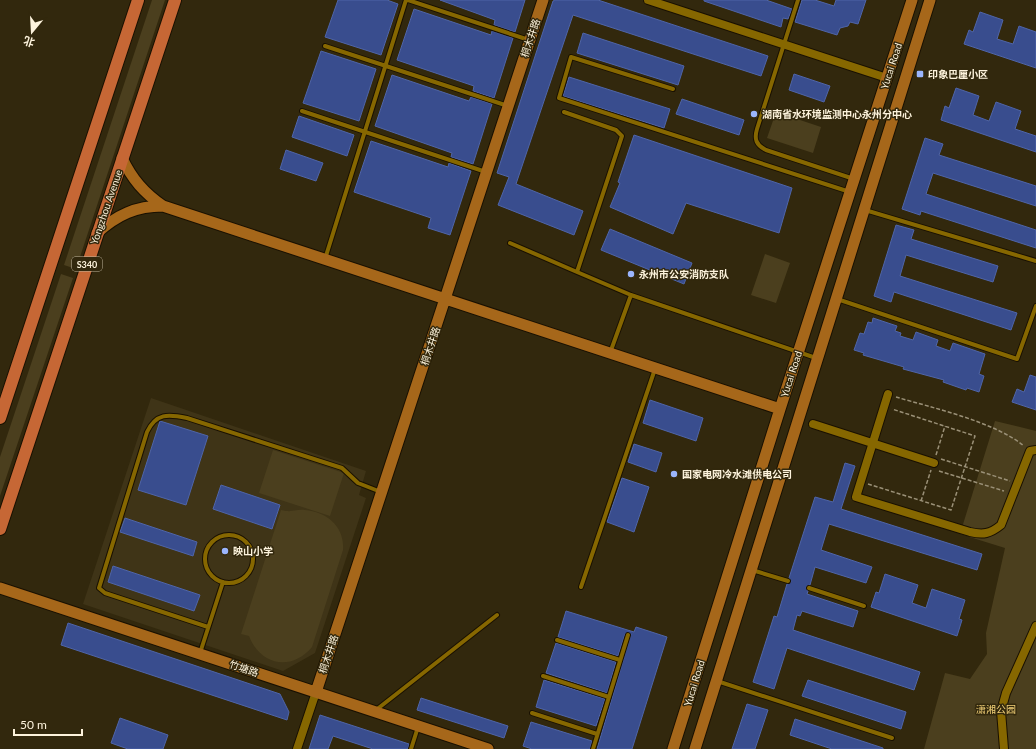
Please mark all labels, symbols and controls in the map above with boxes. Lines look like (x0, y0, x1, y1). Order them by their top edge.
north arrow (12, 12, 52, 52)
street label: 桐木井路 (518, 17, 542, 59)
text: 北 (22, 34, 36, 50)
street label: Yucai Road (878, 41, 904, 91)
place label: 印象巴厘小区 (928, 68, 988, 80)
marker: 印象巴厘小区 (915, 69, 925, 79)
place label: 湖南省水环境监测中心永州分中心 (762, 108, 912, 120)
marker: 湖南省水环境监测中心永州分中心 (749, 109, 759, 119)
street label: Yongzhou Avenue (88, 168, 124, 246)
road number: S340 (72, 257, 102, 271)
place label: 永州市公安消防支队 (639, 268, 729, 280)
marker: 永州市公安消防支队 (626, 269, 636, 279)
street label: 桐木井路 (418, 325, 442, 367)
street label: Yucai Road (778, 349, 804, 399)
place label: 国家电网冷水滩供电公司 (682, 468, 792, 480)
marker: 国家电网冷水滩供电公司 (669, 469, 679, 479)
place label: 映山小学 (233, 545, 273, 557)
marker: 映山小学 (220, 546, 230, 556)
street label: 桐木井路 (316, 633, 340, 675)
street label: 竹塘路 (228, 657, 260, 679)
street label: Yucai Road (681, 658, 707, 708)
park label: 潇湘公园 (976, 703, 1016, 715)
scale bar (14, 711, 82, 737)
text: 50 m (20, 717, 47, 732)

